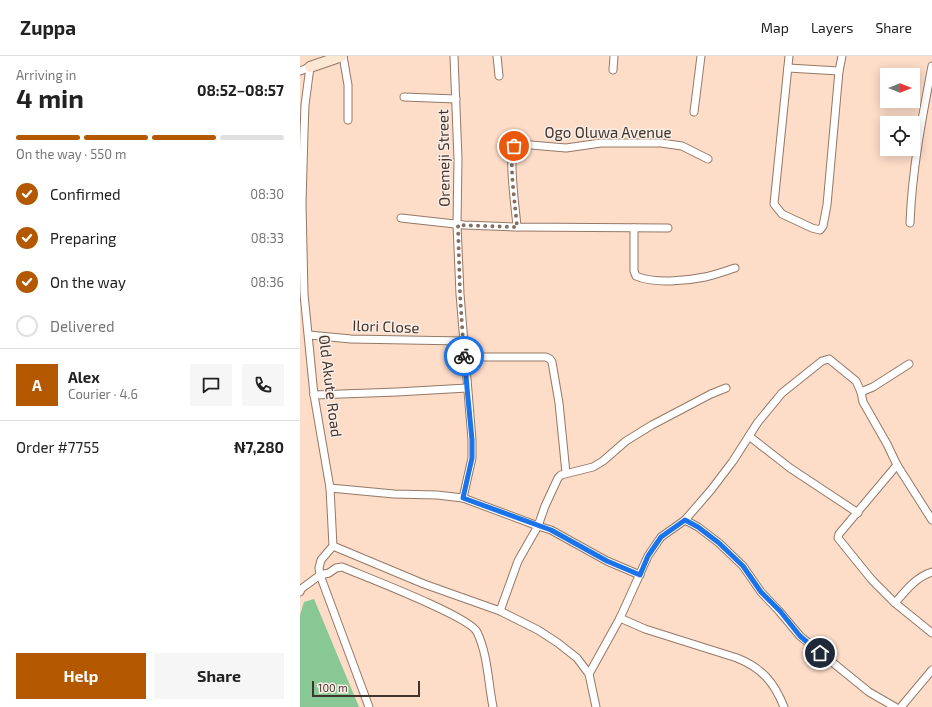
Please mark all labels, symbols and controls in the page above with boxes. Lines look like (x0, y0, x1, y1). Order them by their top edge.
text: Zuppa (20, 16, 76, 39)
text: Map (761, 19, 789, 36)
text: Layers (811, 19, 853, 36)
text: Share (875, 19, 912, 36)
text: Arriving in (16, 67, 76, 83)
north arrow (880, 68, 920, 108)
map controls (880, 68, 920, 156)
text: 08:52–08:57 (197, 81, 284, 99)
text: 4 min (16, 82, 84, 113)
street label: Oremeji Street (433, 109, 454, 207)
button: locate (880, 116, 920, 156)
street label: Ogo Oluwa Avenue (544, 123, 672, 141)
pin (497, 129, 531, 163)
icon: bag (503, 135, 525, 157)
text: On the way · 550 m (16, 146, 126, 162)
icon: check (16, 183, 38, 205)
text: Confirmed (50, 185, 121, 203)
text: 08:30 (250, 186, 284, 202)
icon: check (16, 227, 38, 249)
text: Preparing (50, 229, 116, 247)
text: 08:33 (251, 230, 284, 246)
icon: check (16, 271, 38, 293)
text: On the way (50, 273, 126, 291)
text: 08:36 (251, 274, 284, 290)
street label: Ilori Close (352, 316, 420, 336)
text: Delivered (50, 317, 115, 335)
street label: Old Akute Road (316, 334, 346, 438)
courier (444, 336, 484, 376)
icon: bike (453, 345, 475, 367)
button: chat (190, 364, 232, 406)
button: phone (242, 364, 284, 406)
text: Alex (68, 368, 100, 386)
text: A (32, 376, 42, 394)
text: Courier · 4.6 (68, 386, 138, 402)
text: Order #7755 (16, 438, 99, 456)
text: ₦7,280 (234, 438, 284, 456)
pin (803, 636, 837, 670)
icon: home (809, 642, 831, 664)
button: Help (16, 653, 146, 699)
button: Share (154, 653, 284, 699)
scale bar (312, 679, 420, 698)
text: 100 m (318, 681, 348, 694)

